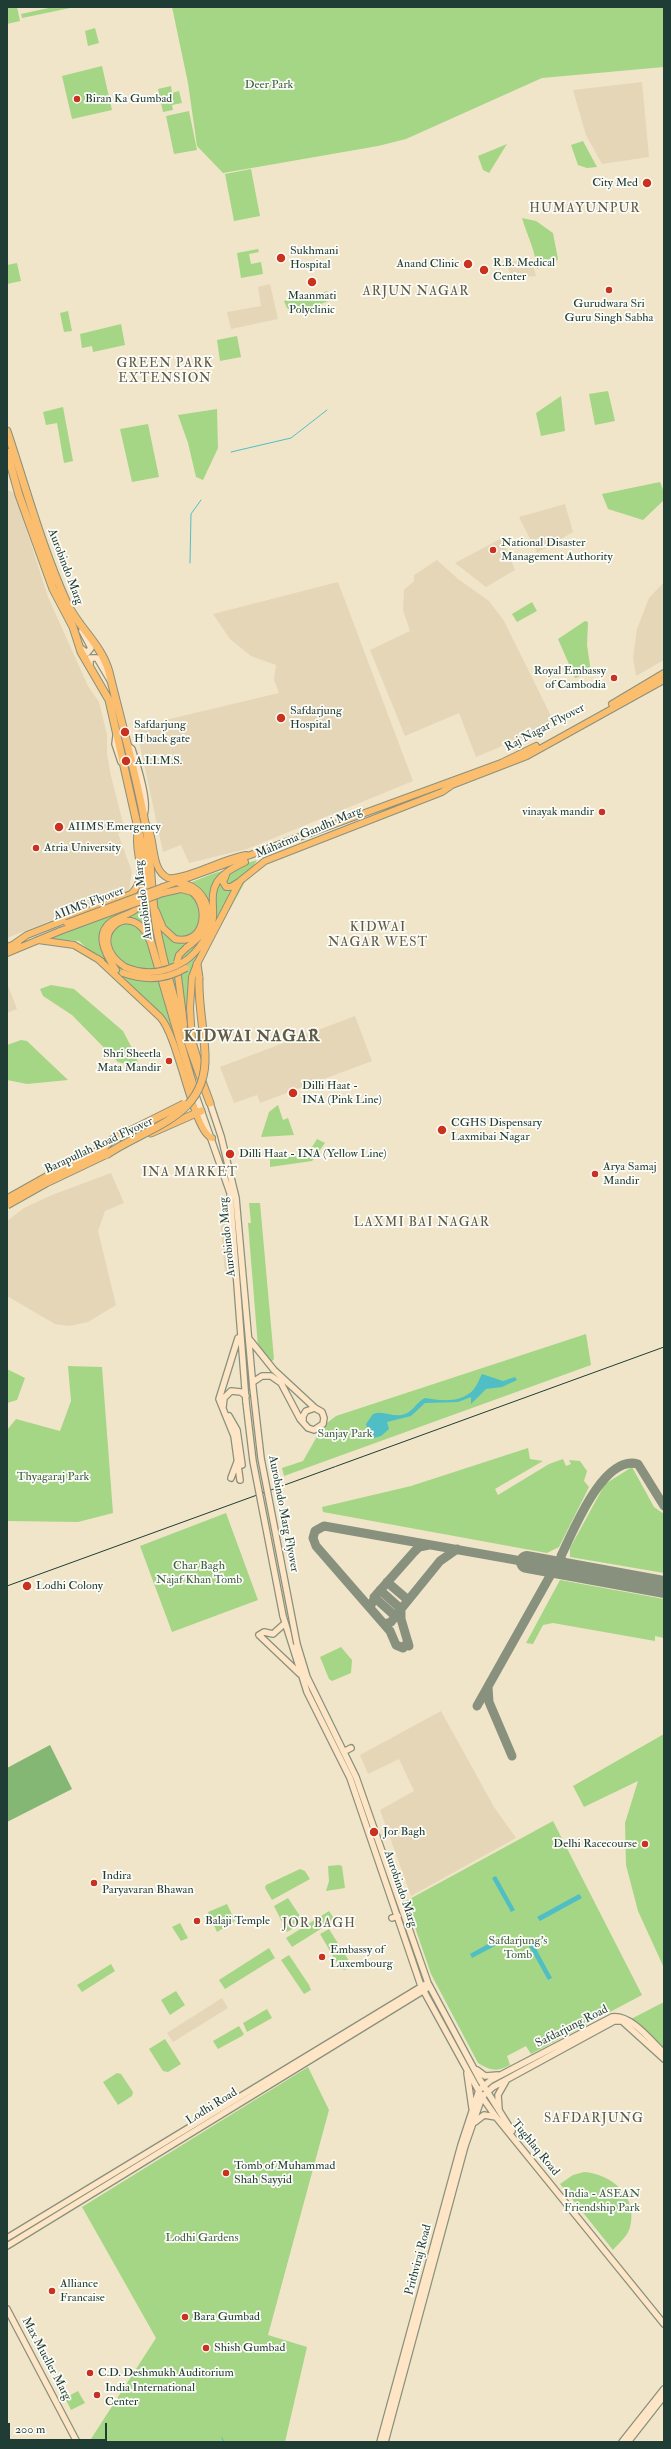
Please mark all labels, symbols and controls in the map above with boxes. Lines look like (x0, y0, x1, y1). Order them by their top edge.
park label: Deer Park (245, 78, 293, 92)
place label: Biran Ka Gumbad (85, 92, 172, 106)
marker: Biran Ka Gumbad (72, 94, 82, 104)
place label: City Med (592, 176, 638, 190)
marker: City Med (641, 177, 653, 189)
district label: HUMAYUNPUR (529, 201, 641, 217)
place label: Sukhmani Hospital (290, 244, 338, 272)
marker: Sukhmani Hospital (275, 252, 287, 264)
place label: R.B. Medical Center (493, 256, 555, 284)
place label: Anand Clinic (396, 257, 459, 271)
marker: Anand Clinic (462, 258, 474, 270)
marker: R.B. Medical Center (478, 264, 490, 276)
marker: Maanmati Polyclinic (306, 276, 318, 288)
district label: ARJUN NAGAR (363, 284, 469, 300)
marker: Gurudwara Sri Guru Singh Sabha (604, 285, 614, 295)
place label: Maanmati Polyclinic (288, 289, 336, 317)
place label: Gurudwara Sri Guru Singh Sabha (565, 297, 653, 325)
district label: GREEN PARK EXTENSION (116, 356, 214, 387)
street label: Aurobindo Marg (44, 527, 86, 607)
place label: National Disaster Management Authority (501, 536, 613, 564)
marker: National Disaster Management Authority (488, 545, 498, 555)
place label: Royal Embassy of Cambodia (534, 664, 606, 692)
marker: Royal Embassy of Cambodia (609, 673, 619, 683)
street label: Raj Nagar Flyover (503, 701, 587, 755)
place label: Safdarjung Hospital (290, 704, 342, 732)
marker: Safdarjung Hospital (275, 712, 287, 724)
place label: Safdarjung H back gate (134, 718, 190, 746)
marker: Safdarjung H back gate (119, 726, 131, 738)
place label: A.I.I.M.S. (135, 754, 182, 768)
marker: A.I.I.M.S. (120, 755, 132, 767)
street label: Mahatma Gandhi Marg (254, 804, 364, 862)
place label: vinayak mandir (522, 805, 594, 819)
marker: vinayak mandir (597, 807, 607, 817)
place label: AIIMS Emergency (68, 820, 161, 834)
marker: AIIMS Emergency (53, 821, 65, 833)
place label: Atria University (44, 841, 121, 855)
marker: Atria University (31, 843, 41, 853)
street label: Aurobindo Marg (132, 859, 156, 941)
street label: AIIMS Flyover (52, 884, 126, 924)
district label: KIDWAI NAGAR WEST (328, 920, 428, 951)
district label: KIDWAI NAGAR (184, 1028, 320, 1048)
place label: Shri Sheetla Mata Mandir (97, 1047, 161, 1075)
marker: Shri Sheetla Mata Mandir (164, 1056, 174, 1066)
place label: Dilli Haat - INA (Pink Line) (302, 1079, 382, 1107)
marker: Dilli Haat - INA (Pink Line) (287, 1087, 299, 1099)
street label: Barapullah Road Flyover (43, 1115, 155, 1177)
place label: CGHS Dispensary Laxmibai Nagar (451, 1116, 542, 1144)
marker: CGHS Dispensary Laxmibai Nagar (436, 1124, 448, 1136)
place label: Dilli Haat - INA (Yellow Line) (239, 1147, 387, 1161)
marker: Dilli Haat - INA (Yellow Line) (224, 1148, 236, 1160)
place label: Arya Samaj Mandir (603, 1160, 656, 1188)
district label: INA MARKET (142, 1165, 238, 1181)
marker: Arya Samaj Mandir (590, 1169, 600, 1179)
street label: Aurobindo Marg (217, 1196, 239, 1278)
district label: LAXMI BAI NAGAR (354, 1215, 490, 1231)
park label: Sanjay Park (317, 1427, 373, 1441)
street label: Aurobindo Marg Flyover (265, 1454, 301, 1574)
park label: Thyagaraj Park (17, 1470, 89, 1484)
park label: Char Bagh Najaf Khan Tomb (156, 1559, 242, 1587)
place label: Lodhi Colony (36, 1579, 103, 1593)
marker: Lodhi Colony (21, 1580, 33, 1592)
place label: Jor Bagh (383, 1825, 425, 1839)
marker: Jor Bagh (368, 1826, 380, 1838)
place label: Delhi Racecourse (553, 1837, 637, 1851)
marker: Delhi Racecourse (640, 1839, 650, 1849)
street label: Aurobindo Marg (380, 1849, 420, 1929)
place label: Indira Paryavaran Bhawan (102, 1869, 194, 1897)
marker: Indira Paryavaran Bhawan (89, 1878, 99, 1888)
place label: Balaji Temple (205, 1914, 270, 1928)
marker: Balaji Temple (192, 1916, 202, 1926)
district label: JOR BAGH (282, 1916, 356, 1932)
park label: Safdarjung's Tomb (489, 1934, 547, 1962)
place label: Embassy of Luxembourg (330, 1943, 393, 1971)
marker: Embassy of Luxembourg (317, 1952, 327, 1962)
street label: Safdarjung Road (533, 2003, 611, 2051)
street label: Lodhi Road (184, 2086, 240, 2128)
district label: SAFDARJUNG (544, 2111, 644, 2127)
street label: Tughlaq Road (508, 2117, 562, 2179)
place label: Tomb of Muhammad Shah Sayyid (234, 2159, 335, 2187)
marker: Tomb of Muhammad Shah Sayyid (221, 2168, 231, 2178)
park label: India - ASEAN Friendship Park (564, 2187, 640, 2215)
street label: Prithviraj Road (403, 2223, 435, 2297)
park label: Lodhi Gardens (165, 2231, 239, 2245)
place label: Alliance Francaise (60, 2277, 105, 2305)
marker: Alliance Francaise (47, 2286, 57, 2296)
place label: Bara Gumbad (193, 2310, 260, 2324)
marker: Bara Gumbad (180, 2312, 190, 2322)
street label: Max Mueller Marg (18, 2315, 74, 2403)
place label: Shish Gumbad (214, 2341, 285, 2355)
marker: Shish Gumbad (201, 2343, 211, 2353)
place label: C.D. Deshmukh Auditorium (98, 2366, 234, 2380)
marker: C.D. Deshmukh Auditorium (85, 2368, 95, 2378)
place label: India International Center (105, 2381, 195, 2409)
marker: India International Center (92, 2390, 102, 2400)
scale bar (10, 2415, 109, 2441)
text: 200 m (15, 2422, 45, 2437)

